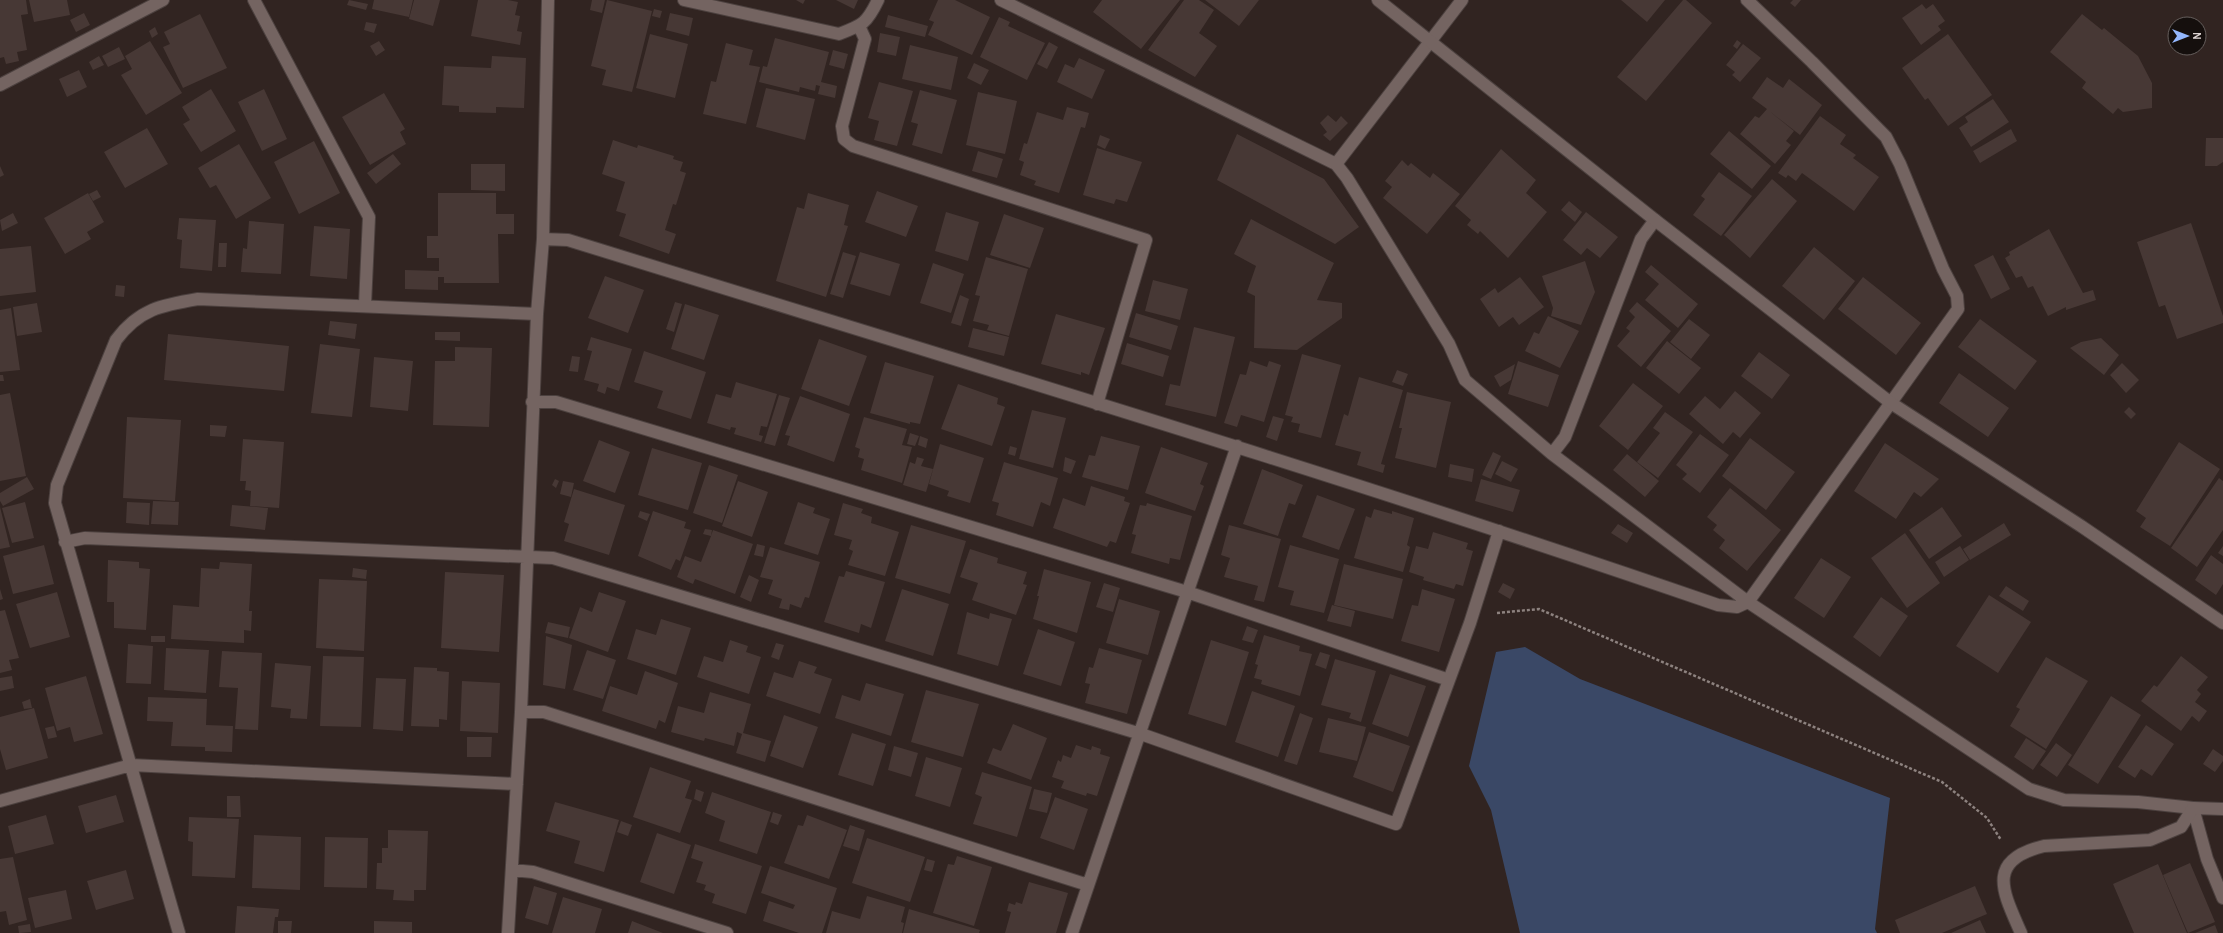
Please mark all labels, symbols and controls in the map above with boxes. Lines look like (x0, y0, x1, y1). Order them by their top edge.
north arrow (2167, 16, 2207, 56)
text: N (2190, 32, 2203, 40)

